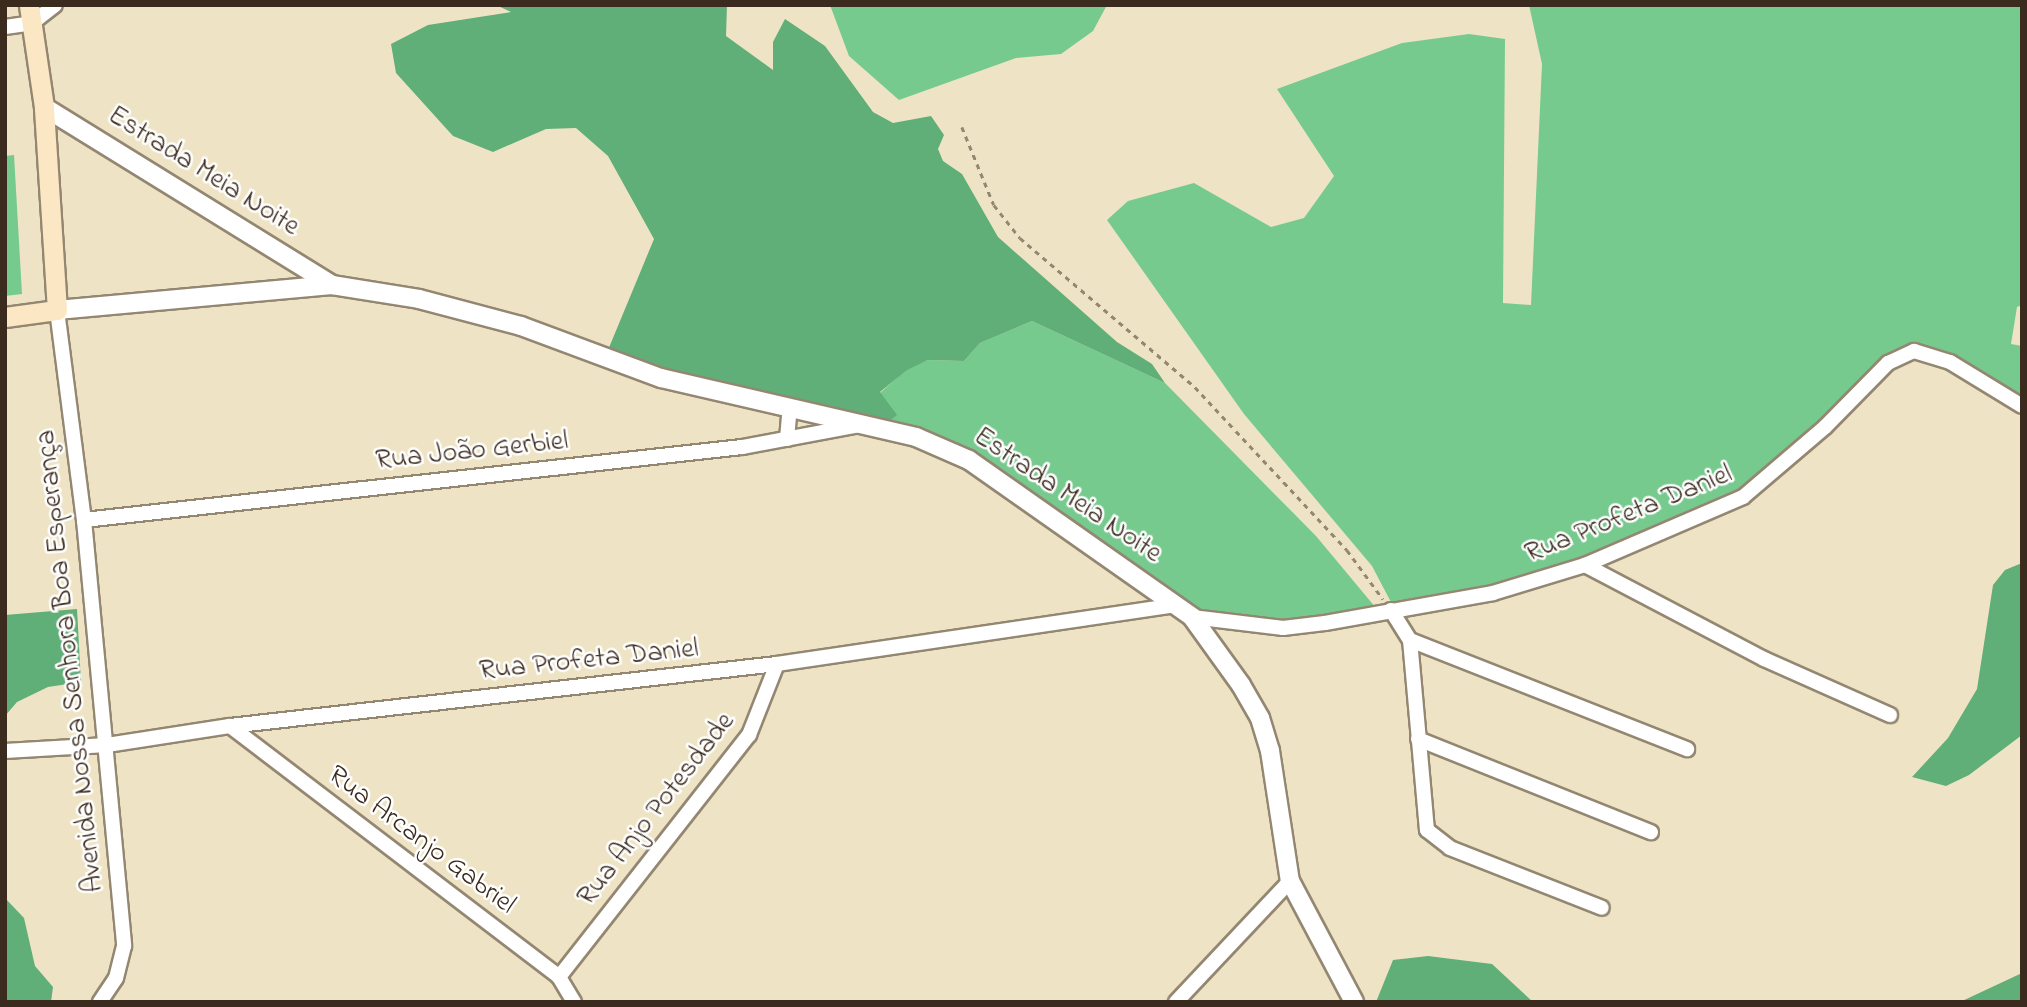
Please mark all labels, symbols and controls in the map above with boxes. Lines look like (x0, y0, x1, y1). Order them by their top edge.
street label: Estrada Meia Noite (101, 100, 305, 244)
street label: Estrada Meia Noite (967, 421, 1167, 571)
street label: Rua João Gerbiel (374, 425, 570, 479)
street label: Avenida Nossa Senhora Boa Esperança (30, 428, 112, 894)
street label: Rua Profeta Daniel (1521, 458, 1737, 572)
street label: Rua Profeta Daniel (478, 633, 700, 689)
street label: Rua Anjo Potesdade (571, 707, 743, 913)
street label: Rua Arcanjo Gabriel (320, 759, 522, 923)

